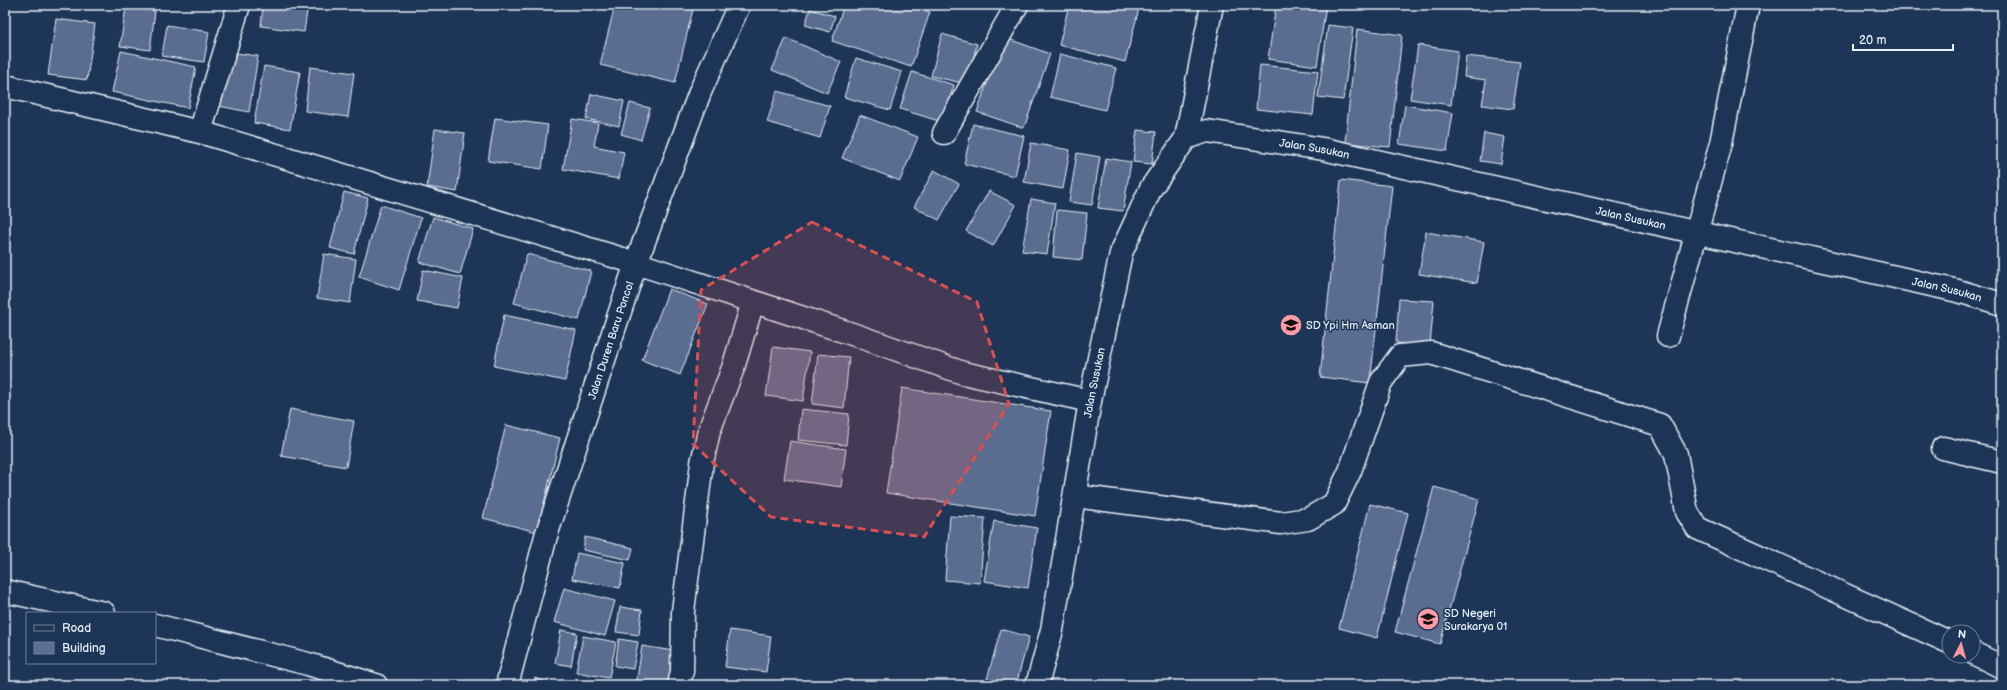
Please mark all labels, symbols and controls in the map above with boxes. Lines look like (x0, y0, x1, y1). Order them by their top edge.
scale bar (1853, 26, 1953, 52)
text: 20 m (1859, 33, 1886, 48)
street label: Jalan Susukan (1278, 136, 1351, 161)
street label: Jalan Susukan (1595, 204, 1667, 232)
street label: Jalan Susukan (1911, 274, 1983, 304)
street label: Jalan Duren Baru Poncol (585, 280, 636, 401)
school or university icon: SD Ypi Hm Asman (1278, 312, 1304, 338)
place label: SD Ypi Hm Asman (1306, 319, 1395, 332)
street label: Jalan Susukan (1081, 346, 1108, 419)
school or university icon: SD Negeri Surakarya 01 (1415, 606, 1441, 632)
place label: SD Negeri Surakarya 01 (1444, 607, 1507, 633)
legend (26, 612, 156, 664)
text: Road (62, 621, 91, 636)
north arrow (1941, 624, 1981, 664)
text: N (1957, 628, 1967, 641)
text: Building (62, 641, 106, 656)

